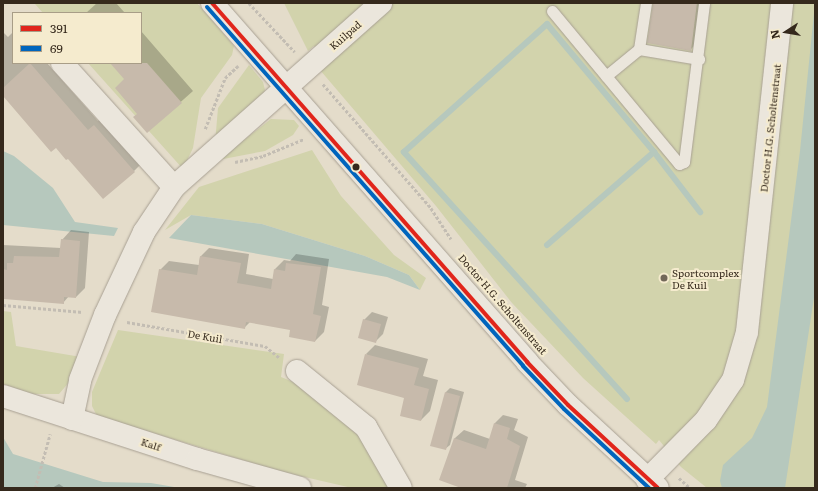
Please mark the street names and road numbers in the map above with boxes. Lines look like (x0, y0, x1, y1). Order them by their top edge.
street label: Kuilpad (327, 18, 363, 52)
street label: Doctor H.G. Scholtenstraat (757, 63, 783, 193)
street label: Doctor H.G. Scholtenstraat (456, 251, 550, 357)
street label: De Kuil (187, 327, 223, 345)
street label: Kalf (140, 435, 162, 453)

